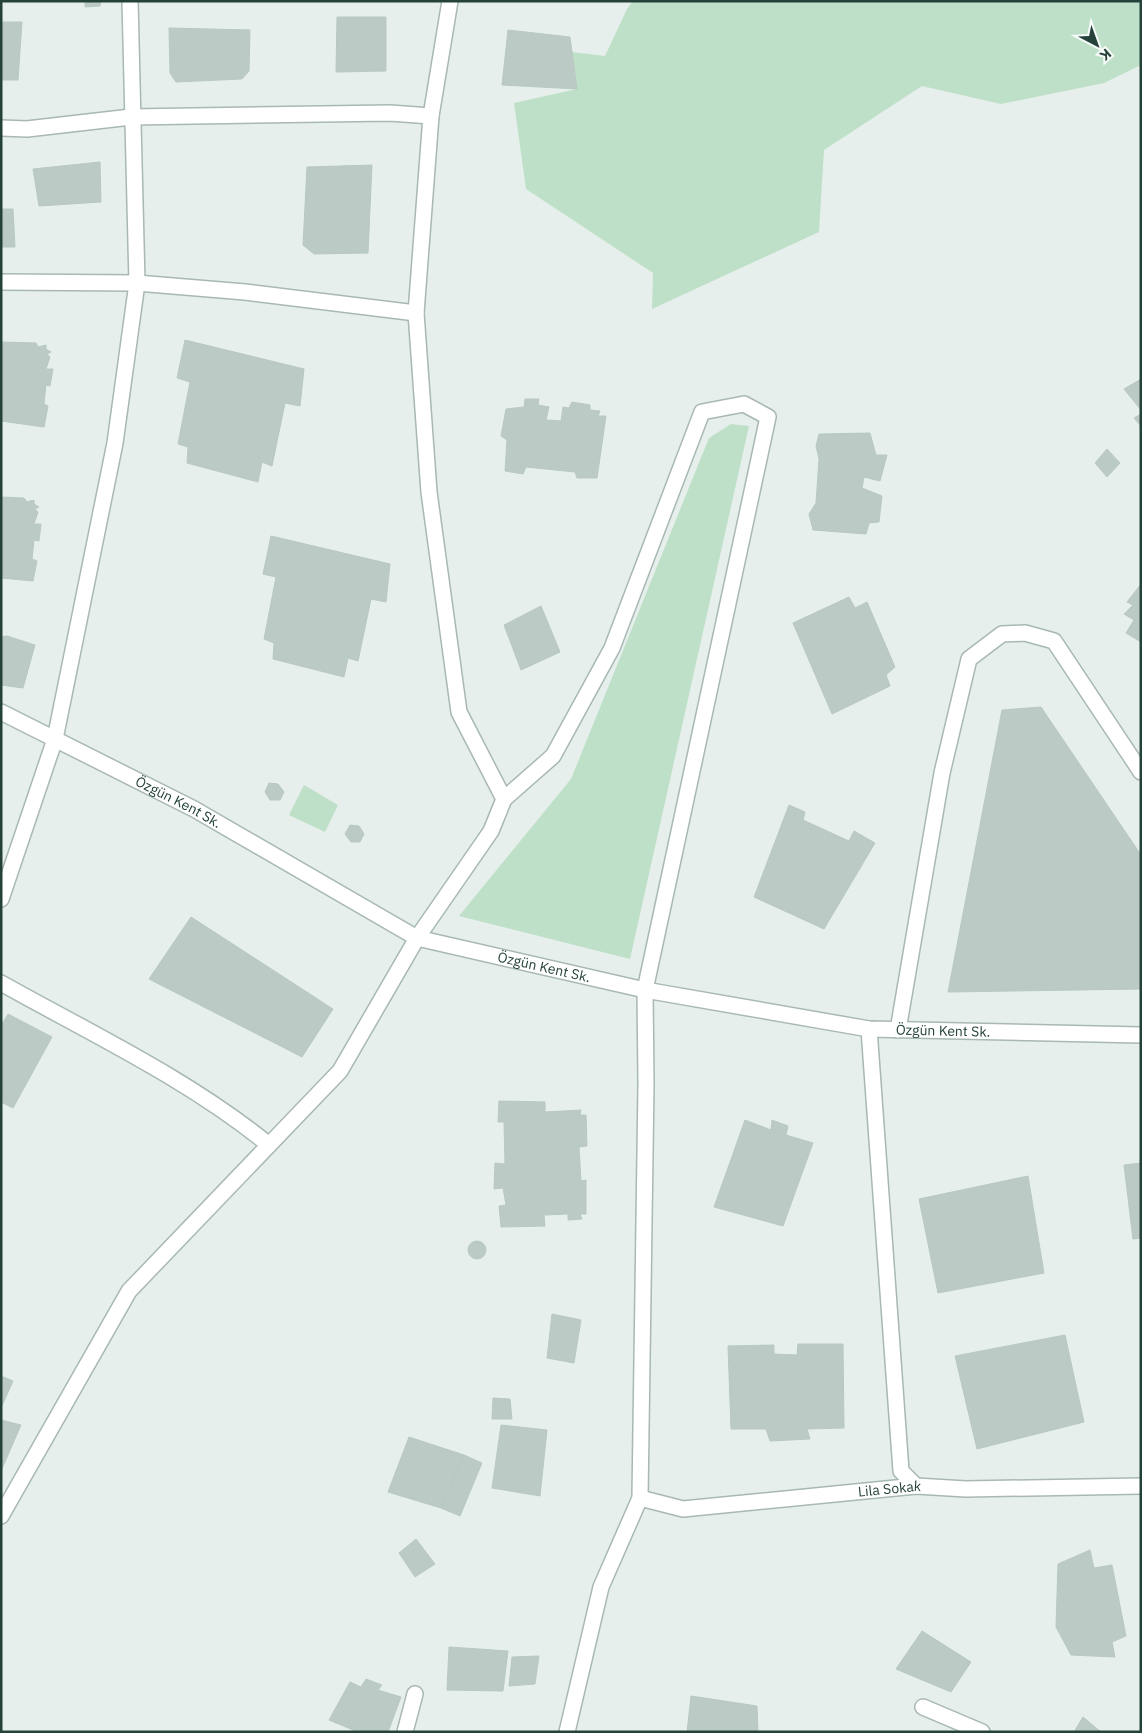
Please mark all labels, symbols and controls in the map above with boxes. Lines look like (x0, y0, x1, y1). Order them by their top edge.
north arrow (1072, 20, 1122, 70)
text: K (1096, 45, 1115, 65)
street label: Özgün Kent Sk. (132, 772, 225, 832)
street label: Özgün Kent Sk. (496, 948, 592, 986)
street label: Özgün Kent Sk. (896, 1021, 991, 1041)
street label: Lila Sokak (857, 1477, 922, 1501)

